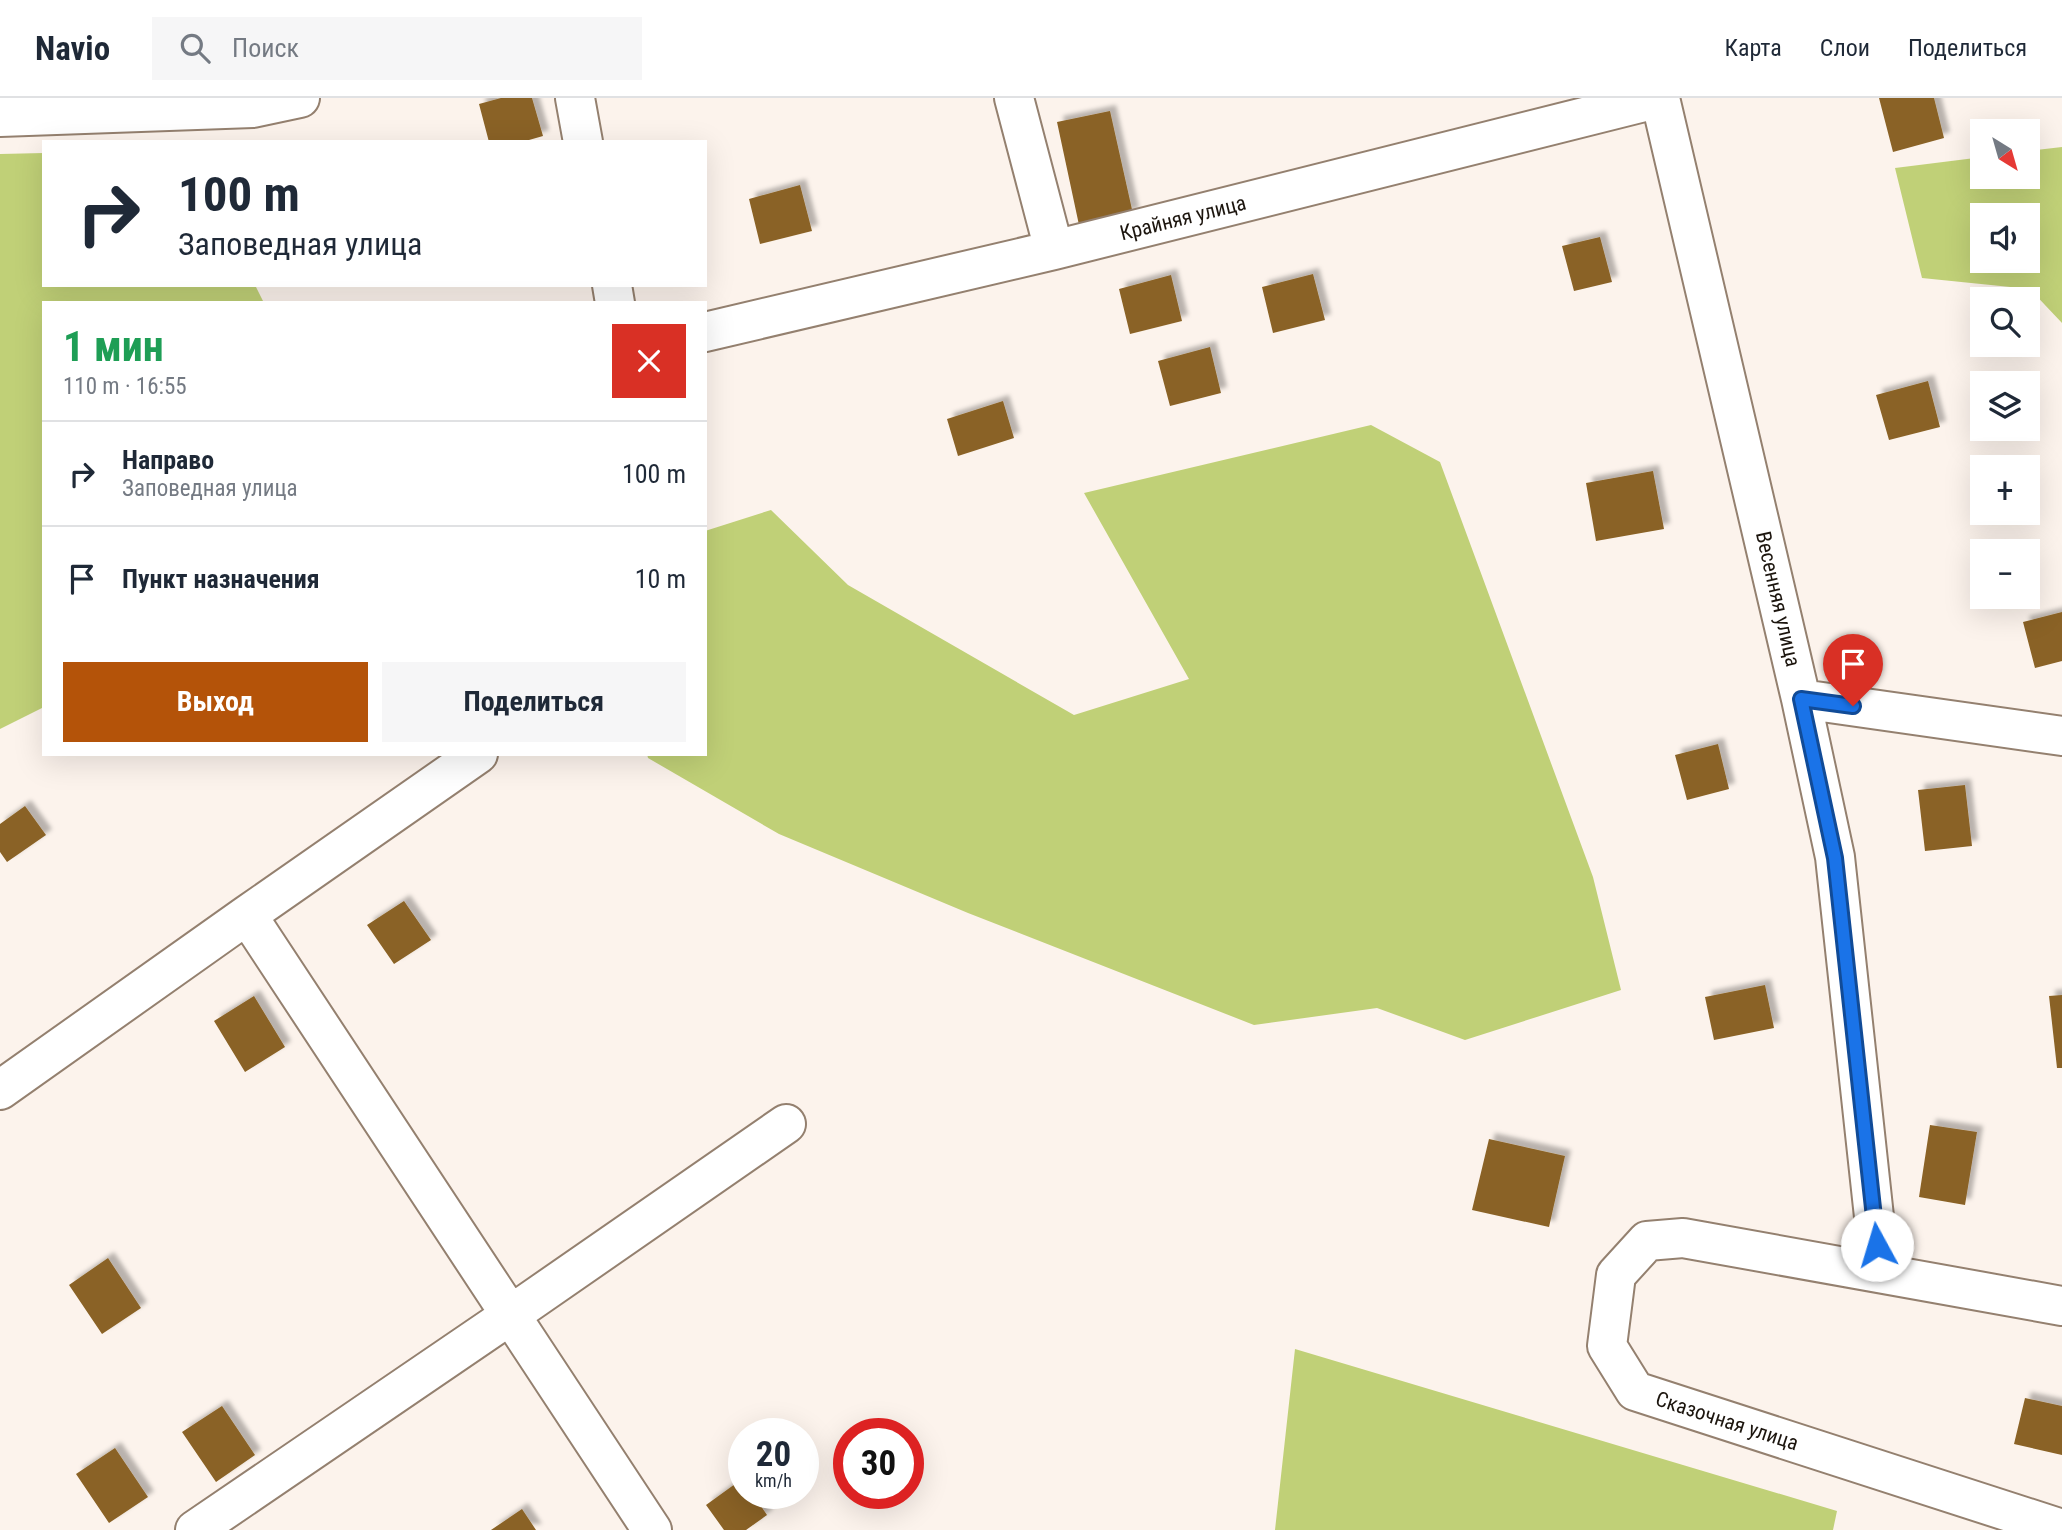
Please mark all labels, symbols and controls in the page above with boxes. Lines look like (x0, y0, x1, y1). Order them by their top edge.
search box (152, 17, 642, 80)
text: Navio (35, 29, 110, 68)
icon: search (176, 29, 214, 67)
text: Поиск (232, 33, 299, 63)
text: Карта (1724, 34, 1782, 62)
text: Слои (1820, 34, 1870, 62)
text: Поделиться (1908, 34, 2027, 62)
north arrow (1970, 119, 2040, 189)
map controls (1970, 119, 2040, 609)
text: 100 m (178, 166, 300, 223)
icon: right (63, 168, 154, 259)
street label: Крайняя улица (1117, 191, 1249, 245)
button: sound (1970, 203, 2040, 273)
text: Заповедная улица (178, 225, 422, 263)
button: search (1970, 287, 2040, 357)
text: 1 мин (63, 322, 164, 371)
button: close (612, 324, 686, 398)
button: layers (1970, 371, 2040, 441)
text: 110 m · 16:55 (63, 373, 187, 400)
text: Направо (122, 445, 214, 475)
icon: right (63, 455, 101, 493)
button: + (1970, 455, 2040, 525)
text: 100 m (622, 459, 686, 489)
text: Заповедная улица (122, 475, 298, 502)
street label: Весенняя улица (1751, 529, 1805, 669)
button: − (1970, 539, 2040, 609)
icon: arrive (63, 560, 101, 598)
text: Пункт назначения (122, 564, 320, 594)
text: 10 m (635, 564, 686, 594)
pin (1823, 634, 1883, 706)
icon: arrive (1834, 645, 1872, 683)
button: Выход (63, 662, 368, 742)
button: Поделиться (382, 662, 686, 742)
position arrow (1840, 1208, 1914, 1282)
street label: Сказочная улица (1653, 1387, 1801, 1455)
speed limit sign: 30 (833, 1418, 924, 1509)
text: 20 (756, 1434, 791, 1475)
text: km/h (755, 1470, 792, 1491)

